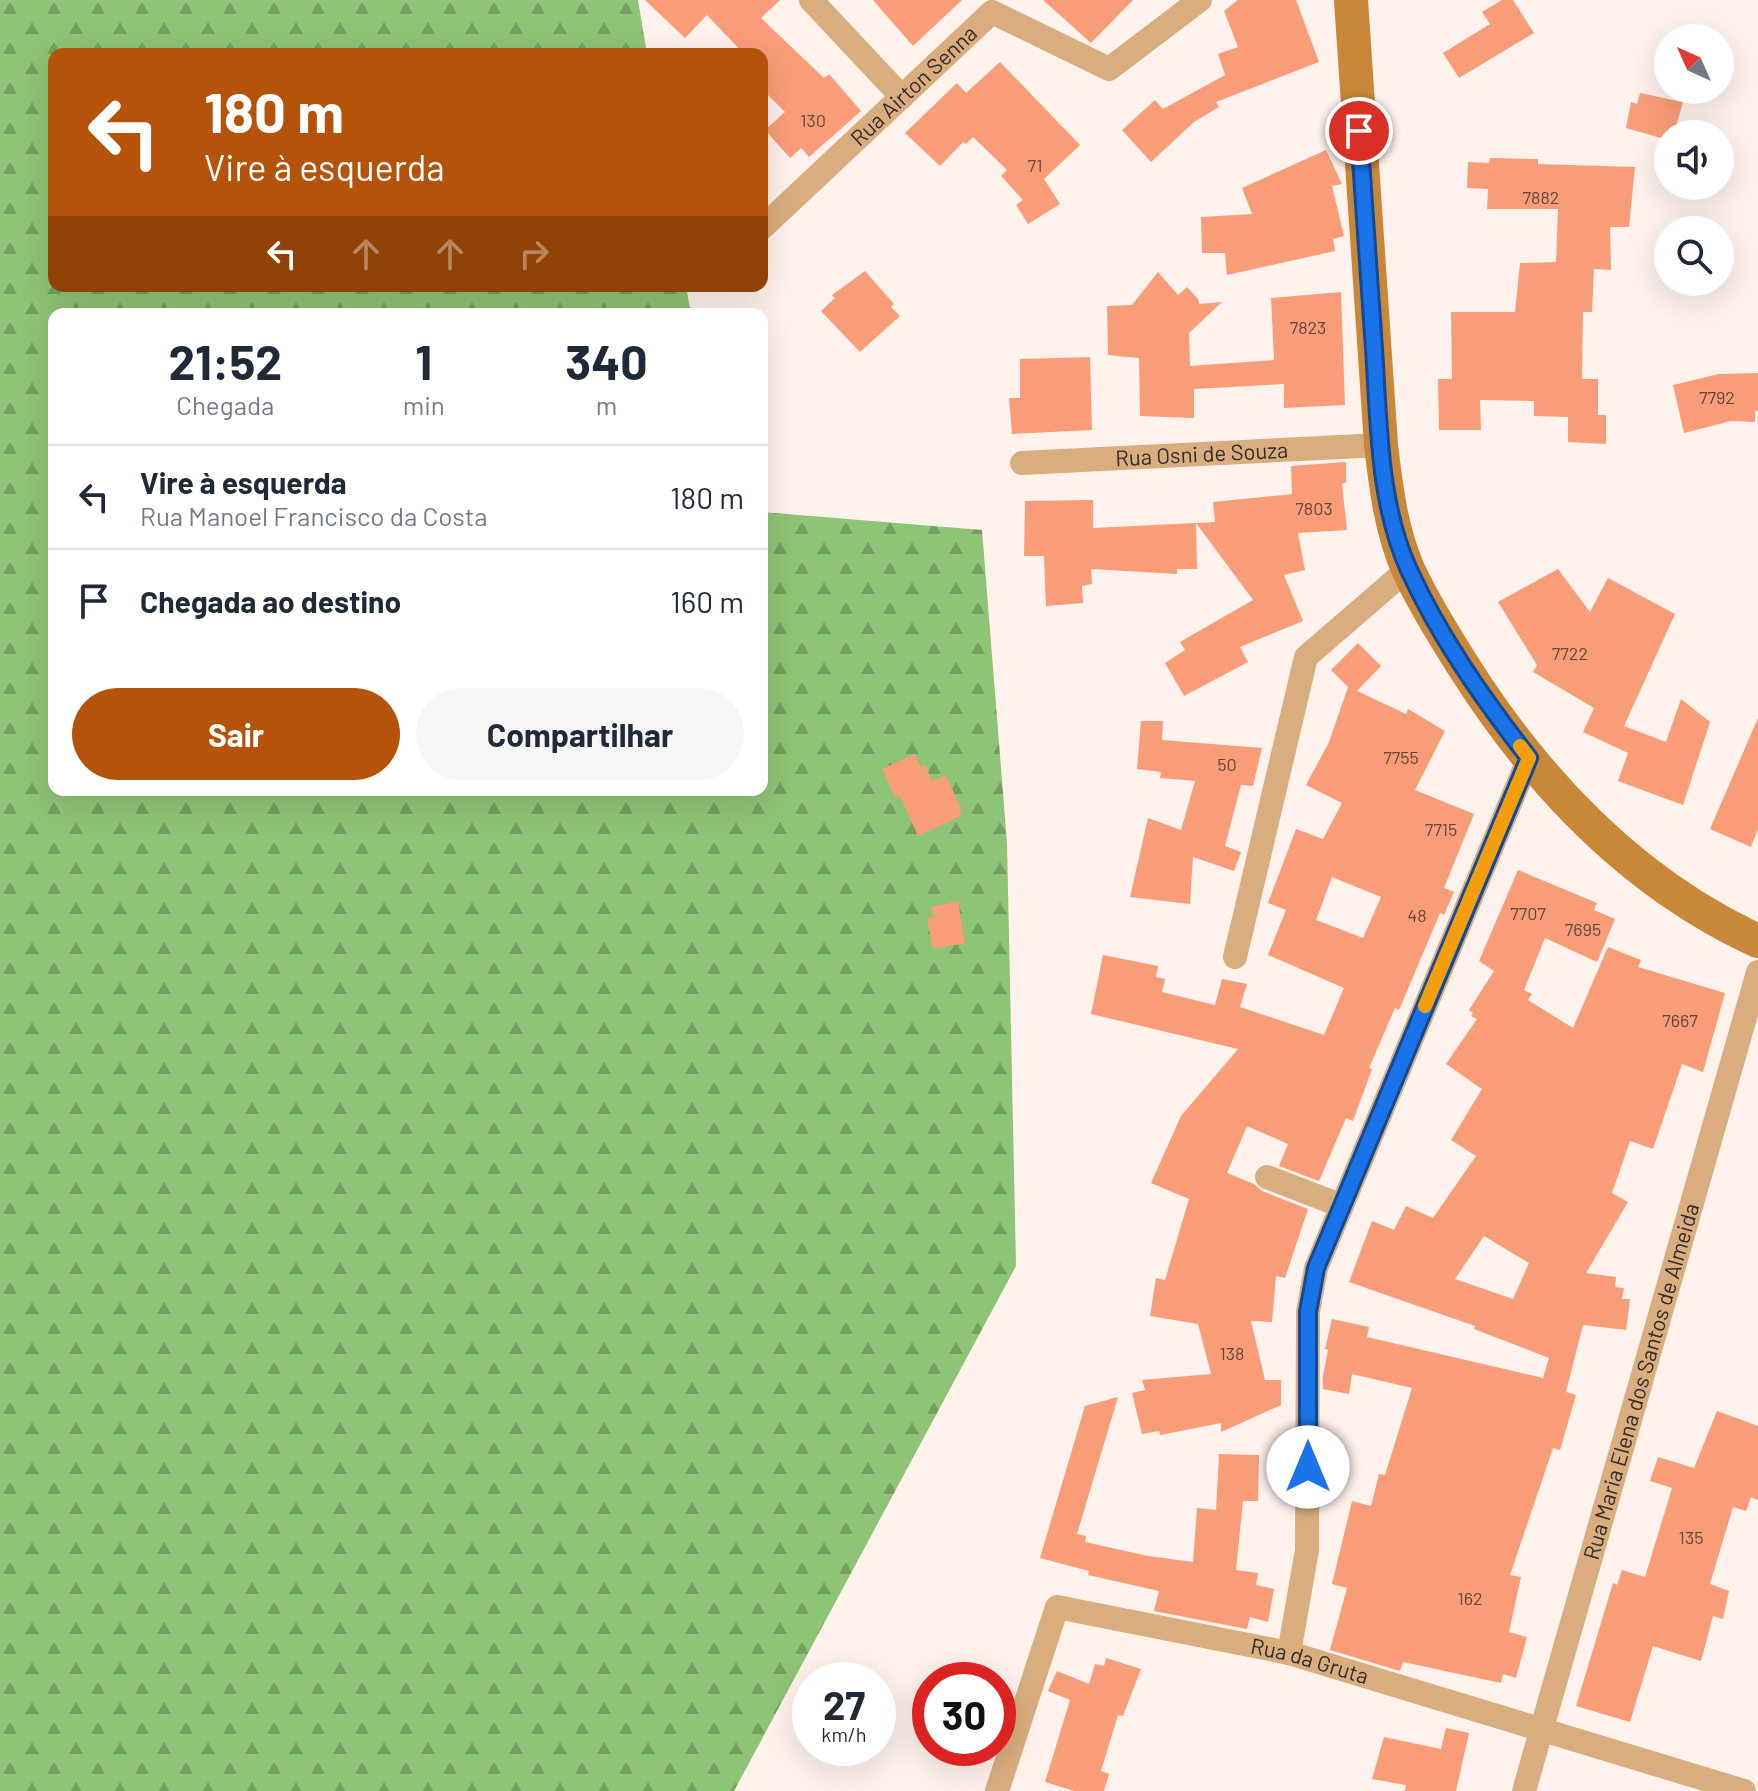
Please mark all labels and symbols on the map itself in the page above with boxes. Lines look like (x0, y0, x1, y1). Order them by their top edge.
street label: Rua Airton Senna (844, 19, 982, 150)
north arrow (1654, 24, 1734, 104)
pin (1325, 97, 1393, 165)
house number: 130 (800, 109, 826, 131)
house number: 71 (1028, 154, 1042, 176)
house number: 7882 (1523, 186, 1559, 208)
house number: 7823 (1290, 316, 1326, 338)
house number: 7792 (1699, 386, 1735, 408)
street label: Rua Osni de Souza (1115, 436, 1289, 470)
house number: 7803 (1295, 497, 1333, 519)
house number: 7722 (1552, 642, 1588, 664)
house number: 7755 (1383, 746, 1419, 768)
house number: 50 (1217, 753, 1237, 775)
house number: 7715 (1425, 818, 1457, 840)
house number: 7707 (1510, 902, 1546, 924)
house number: 48 (1407, 904, 1427, 926)
house number: 7695 (1565, 918, 1601, 940)
house number: 7667 (1662, 1009, 1698, 1031)
street label: Rua Maria Elena dos Santos de Almeida (1577, 1200, 1703, 1562)
house number: 138 (1220, 1342, 1244, 1364)
position arrow (1266, 1425, 1350, 1509)
house number: 135 (1679, 1526, 1703, 1548)
house number: 162 (1457, 1587, 1483, 1609)
street label: Rua da Gruta (1249, 1632, 1372, 1688)
speed limit sign: 30 (912, 1662, 1016, 1766)

